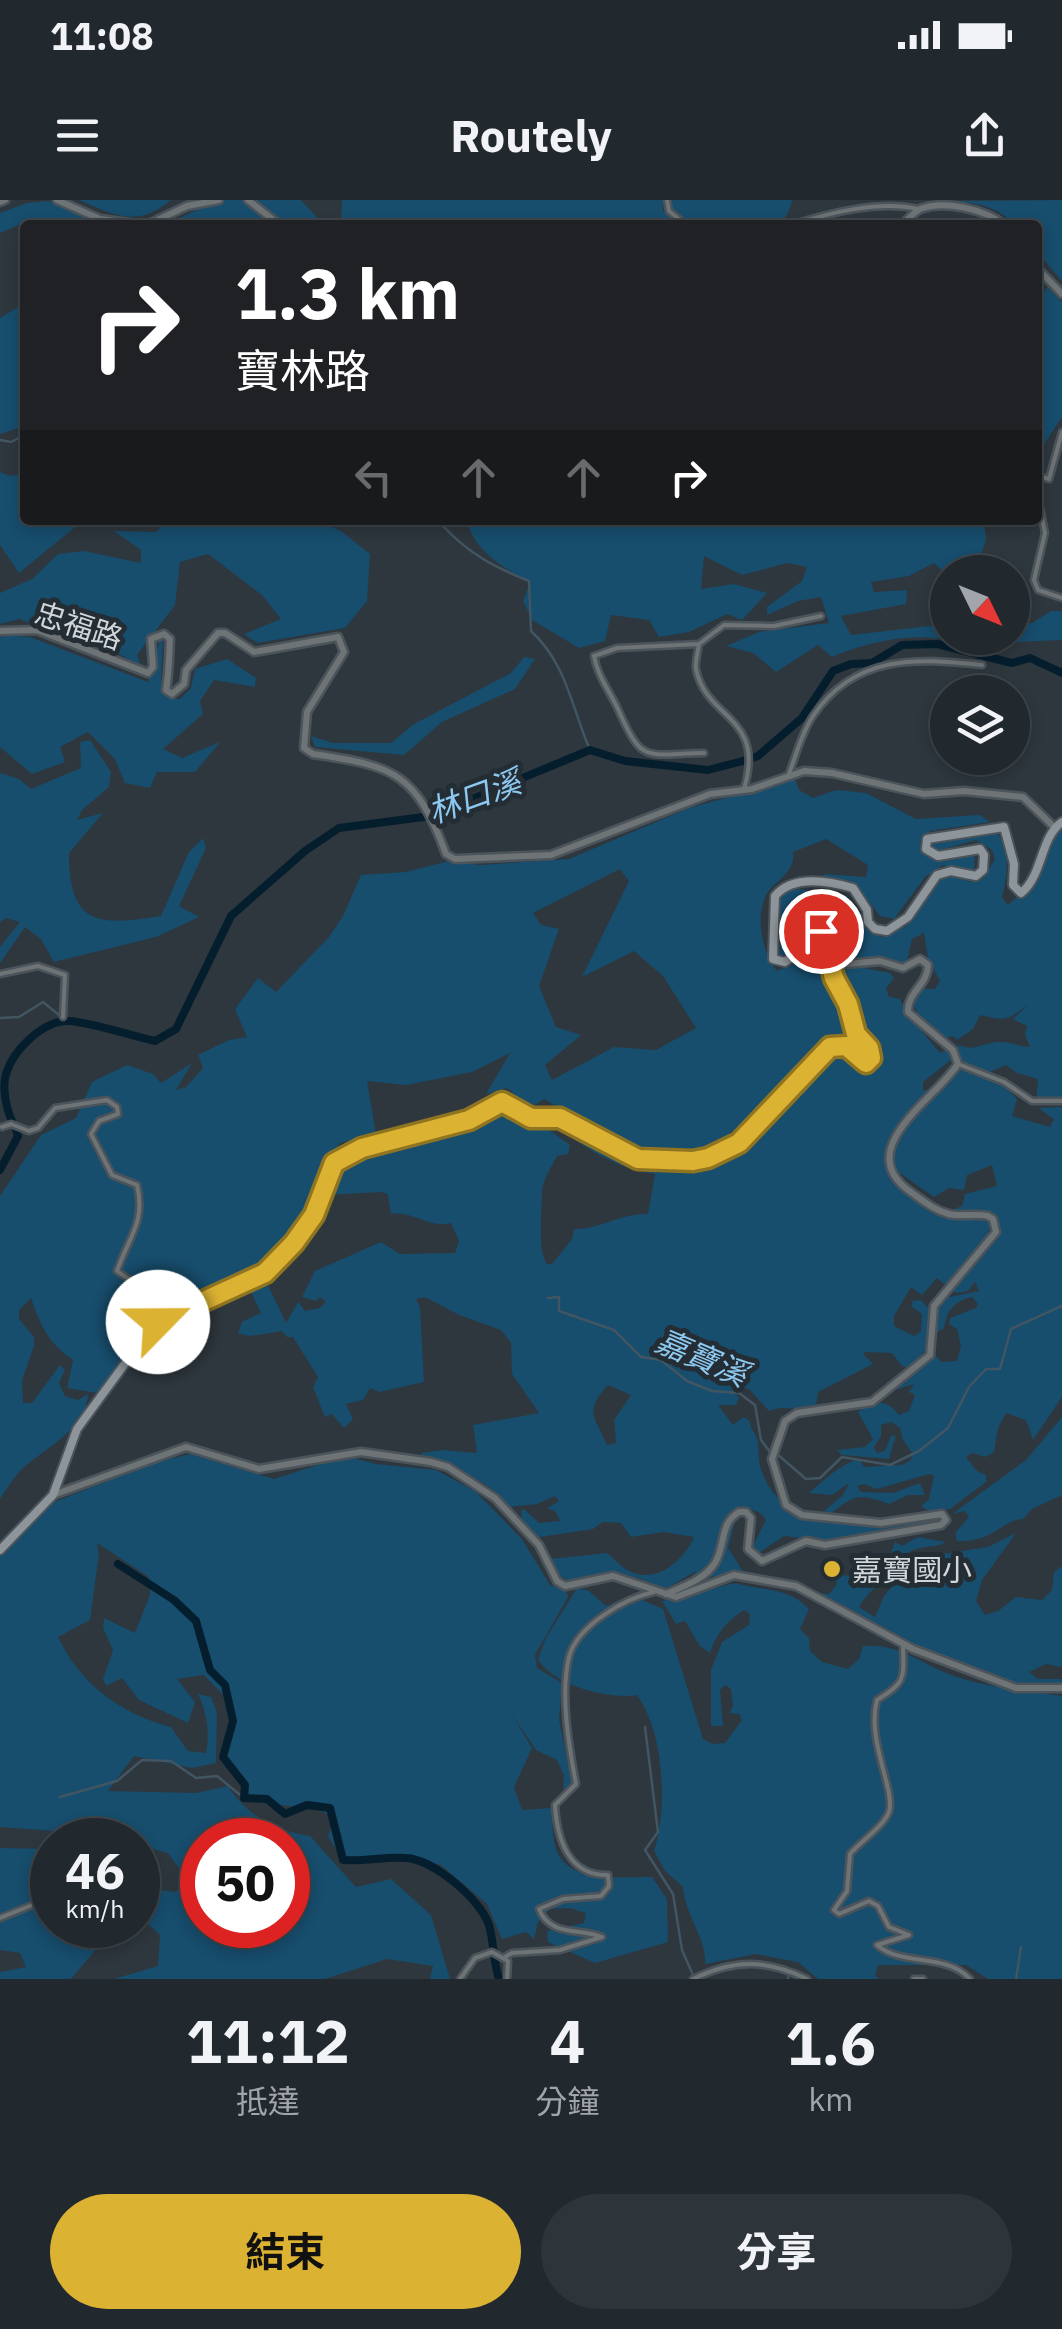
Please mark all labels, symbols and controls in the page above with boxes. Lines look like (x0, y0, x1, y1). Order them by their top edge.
text: 11:08 (50, 11, 154, 60)
text: Routely (450, 106, 612, 164)
icon: menu (50, 108, 105, 163)
icon: share (957, 108, 1012, 163)
text: 1.3 km (235, 247, 460, 338)
icon: right (70, 260, 200, 390)
text: 寶林路 (235, 341, 370, 399)
icon: left (346, 450, 401, 505)
icon: ahead (451, 450, 506, 505)
icon: ahead (556, 450, 611, 505)
icon: right (661, 450, 716, 505)
north arrow (930, 555, 1030, 655)
map controls (930, 555, 1030, 775)
street label: 忠福路 (30, 593, 128, 657)
button: layers (930, 675, 1030, 775)
water label: 林口溪 (422, 758, 530, 832)
pin (779, 889, 864, 974)
icon: arrive (794, 904, 849, 959)
position arrow (106, 1270, 210, 1374)
water label: 嘉寶溪 (650, 1319, 758, 1397)
place label: 嘉寶國小 (852, 1550, 972, 1589)
marker: 嘉寶國小 (821, 1558, 843, 1580)
speed limit sign: 50 (180, 1818, 310, 1948)
text: 46 (65, 1838, 125, 1903)
text: km/h (66, 1892, 124, 1925)
text: 11:12 (186, 2001, 350, 2080)
text: 4 (550, 2001, 586, 2080)
text: 1.6 (786, 2003, 876, 2082)
text: km (808, 2078, 853, 2120)
text: 抵達 (236, 2080, 300, 2122)
text: 分鐘 (536, 2080, 600, 2122)
button: 結束 (50, 2194, 521, 2309)
button: 分享 (541, 2194, 1012, 2309)

